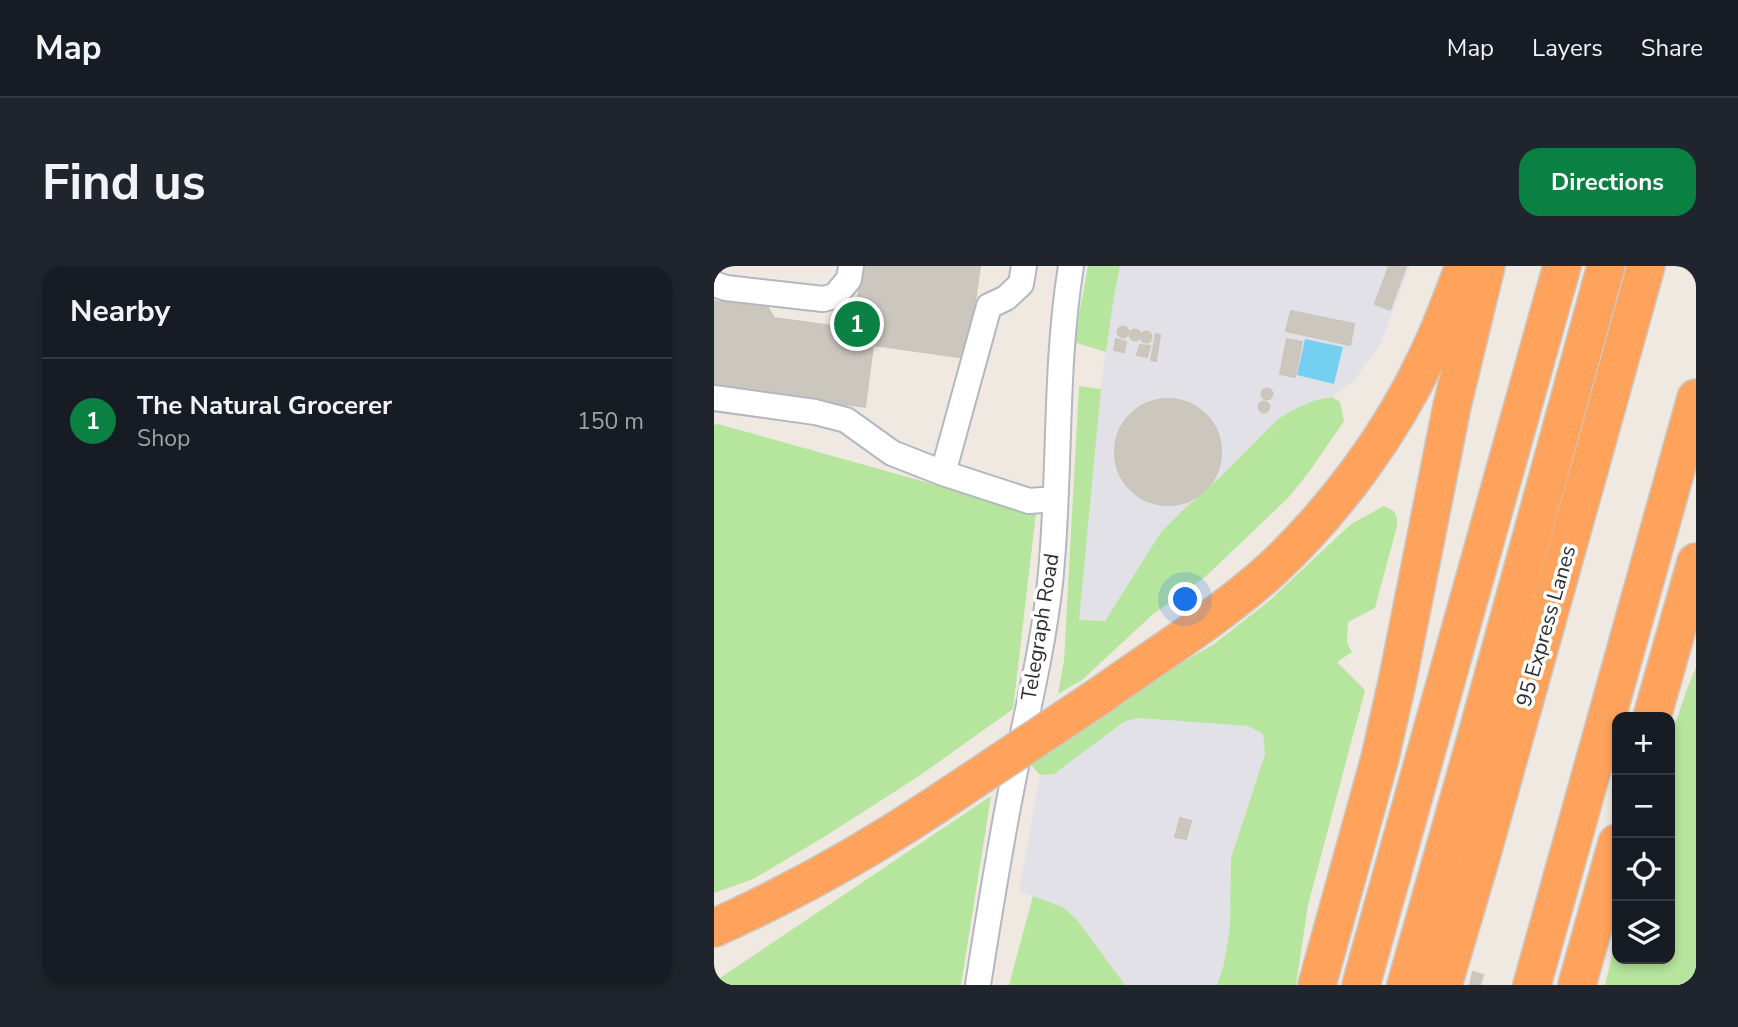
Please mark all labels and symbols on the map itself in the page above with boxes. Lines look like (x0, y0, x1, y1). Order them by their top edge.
pin: 1 (834, 298, 880, 350)
street label: 95 Express Lanes (1510, 542, 1582, 710)
street label: Telegraph Road (1015, 551, 1065, 703)
your location (1168, 582, 1202, 616)

